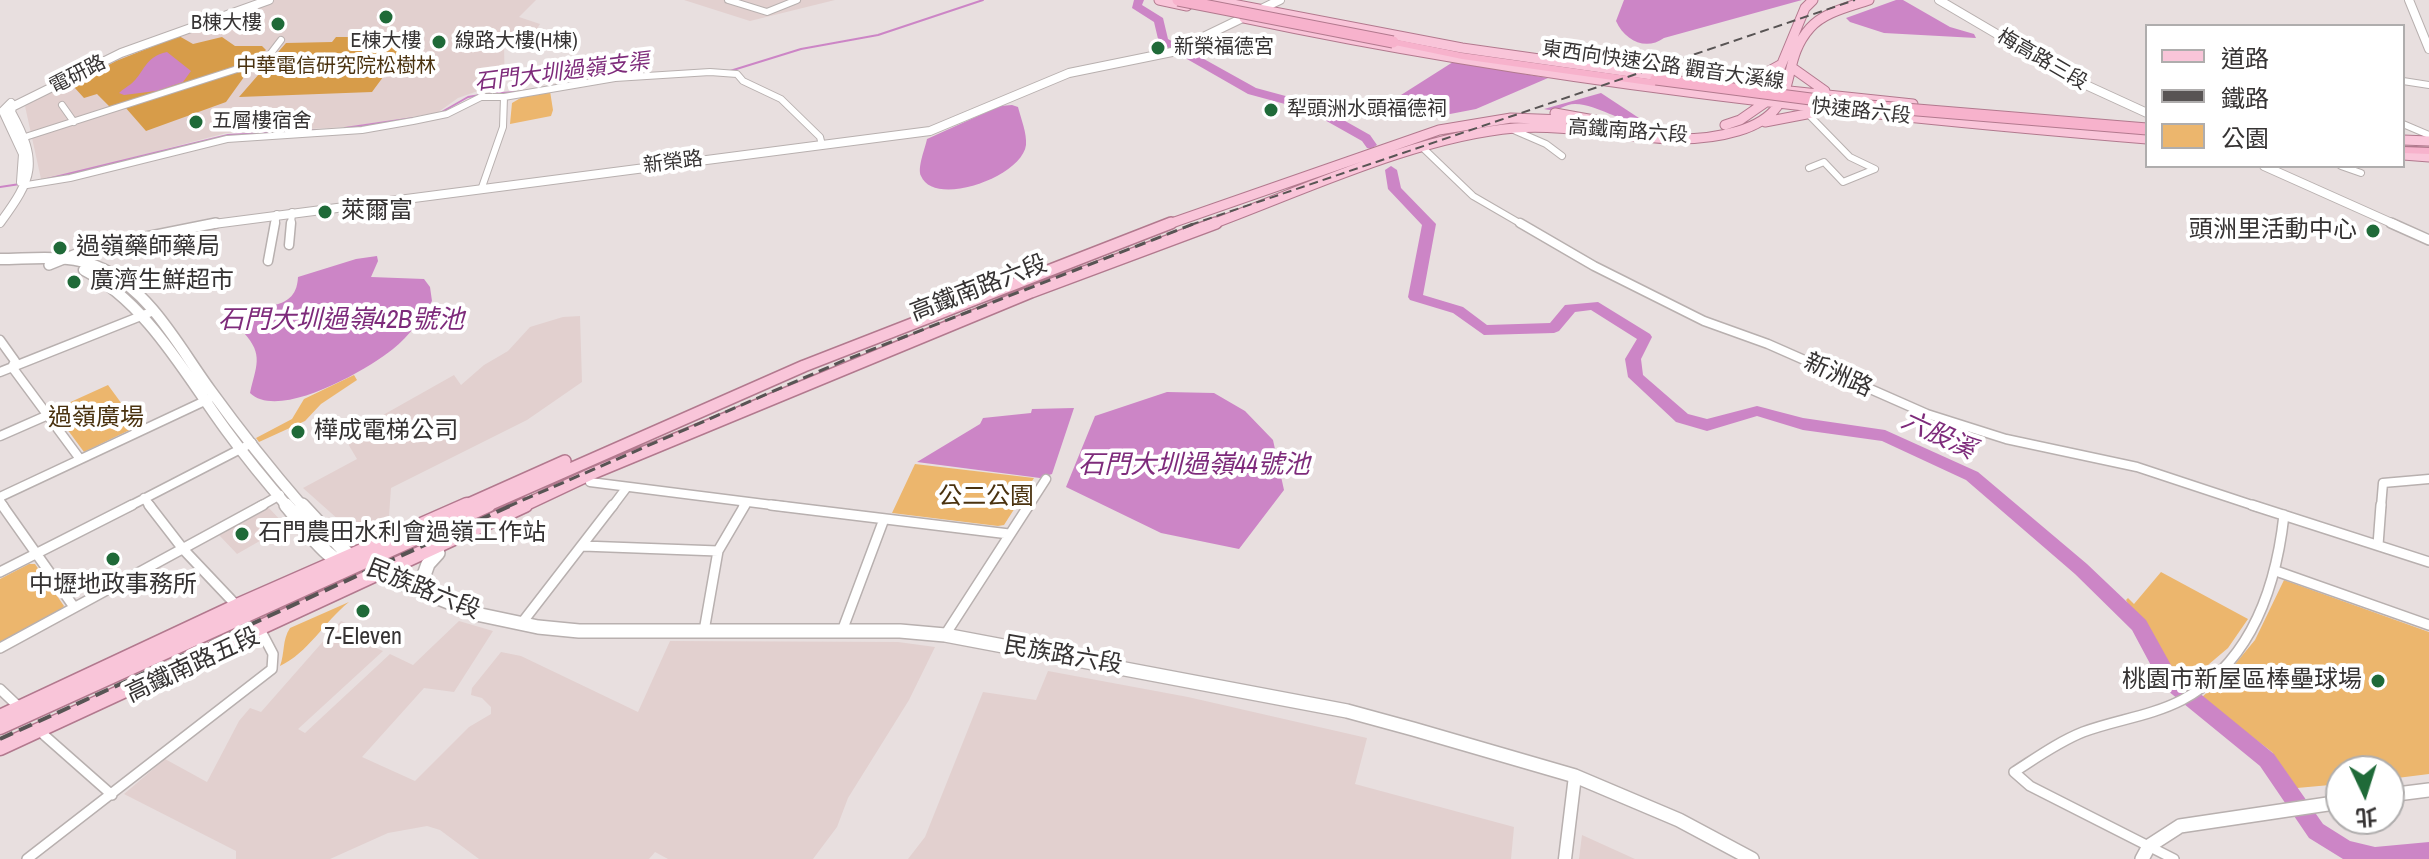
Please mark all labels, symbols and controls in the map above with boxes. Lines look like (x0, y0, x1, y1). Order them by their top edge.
marker: E棟大樓 (377, 8, 395, 26)
place label: B棟大樓 (191, 12, 262, 36)
marker: B棟大樓 (269, 15, 287, 33)
legend (2145, 24, 2405, 168)
street label: 梅高路三段 (1993, 25, 2091, 95)
place label: E棟大樓 (351, 30, 421, 54)
place label: 線路大樓(H棟) (455, 30, 578, 54)
marker: 線路大樓(H棟) (430, 33, 448, 51)
place label: 新榮福德宮 (1174, 36, 1274, 60)
street label: 東西向快速公路 觀音大溪線 (1540, 37, 1786, 95)
marker: 新榮福德宮 (1149, 39, 1167, 57)
text: 道路 (2221, 42, 2269, 74)
water label: 石門大圳過嶺支渠 (473, 49, 651, 97)
street label: 電研路 (46, 51, 110, 99)
park label: 中華電信研究院松樹林 (236, 55, 436, 79)
text: 鐵路 (2221, 82, 2269, 114)
street label: 快速路六段 (1810, 95, 1912, 129)
place label: 犁頭洲水頭福德祠 (1287, 98, 1447, 122)
marker: 犁頭洲水頭福德祠 (1262, 101, 1280, 119)
place label: 五層樓宿舍 (212, 110, 312, 134)
marker: 五層樓宿舍 (187, 113, 205, 131)
street label: 高鐵南路六段 (1567, 116, 1689, 148)
text: 公園 (2221, 122, 2269, 154)
street label: 新榮路 (642, 147, 704, 179)
place label: 萊爾富 (341, 198, 413, 226)
marker: 萊爾富 (316, 203, 334, 221)
place label: 頭洲里活動中心 (2189, 217, 2357, 245)
marker: 頭洲里活動中心 (2364, 222, 2382, 240)
place label: 過嶺藥師藥局 (76, 234, 220, 262)
marker: 過嶺藥師藥局 (51, 239, 69, 257)
street label: 高鐵南路六段 (907, 250, 1051, 328)
place label: 廣濟生鮮超市 (90, 268, 234, 296)
marker: 廣濟生鮮超市 (65, 273, 83, 291)
water label: 石門大圳過嶺42B號池 (218, 305, 464, 337)
street label: 新洲路 (1799, 348, 1877, 404)
park label: 過嶺廣場 (48, 405, 144, 433)
water label: 六股溪 (1896, 405, 1980, 467)
place label: 樺成電梯公司 (314, 418, 458, 446)
marker: 樺成電梯公司 (289, 423, 307, 441)
water label: 石門大圳過嶺44號池 (1078, 450, 1310, 482)
park label: 公二公園 (938, 484, 1034, 512)
place label: 石門農田水利會過嶺工作站 (258, 520, 546, 548)
marker: 石門農田水利會過嶺工作站 (233, 525, 251, 543)
marker: 中壢地政事務所 (104, 550, 122, 568)
street label: 民族路六段 (362, 554, 484, 626)
place label: 中壢地政事務所 (29, 572, 197, 600)
marker: 7-Eleven (354, 602, 372, 620)
street label: 高鐵南路五段 (122, 623, 264, 709)
place label: 7-Eleven (324, 624, 402, 652)
street label: 民族路六段 (1001, 631, 1125, 681)
place label: 桃園市新屋區棒壘球場 (2122, 667, 2362, 695)
marker: 桃園市新屋區棒壘球場 (2369, 672, 2387, 690)
north arrow (2325, 755, 2405, 835)
text: 北 (2355, 801, 2379, 833)

